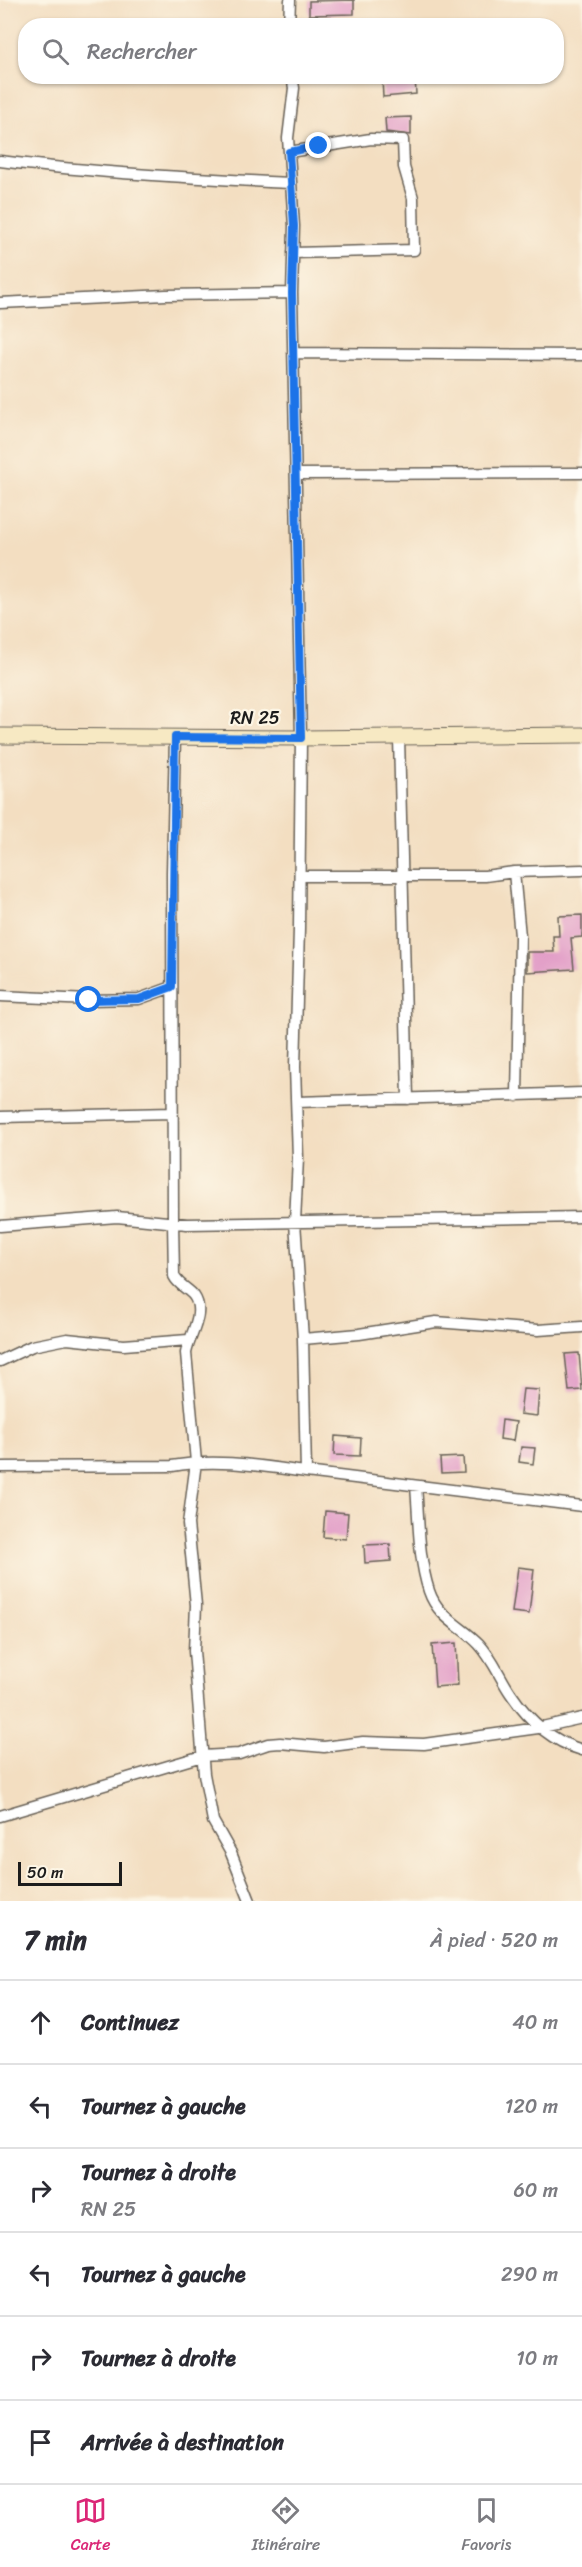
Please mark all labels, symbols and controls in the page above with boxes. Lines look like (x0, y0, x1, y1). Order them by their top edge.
search box (18, 18, 564, 84)
text: Rechercher (87, 32, 197, 71)
icon: search (39, 35, 72, 68)
route end (305, 132, 331, 158)
street label: RN 25 (230, 702, 280, 734)
route start (75, 986, 101, 1012)
text: 50 m (27, 1858, 63, 1887)
scale bar (18, 1859, 122, 1886)
text: 7 min (24, 1917, 87, 1963)
text: À pied · 520 m (430, 1923, 558, 1958)
text: Continuez (81, 2003, 179, 2042)
text: 40 m (512, 2005, 558, 2040)
icon: ahead (24, 2006, 57, 2039)
text: Tournez à gauche (81, 2087, 246, 2126)
text: 120 m (505, 2089, 558, 2124)
icon: left (24, 2090, 57, 2123)
text: Tournez à droite (81, 2153, 236, 2192)
text: 60 m (513, 2173, 558, 2208)
icon: right (24, 2174, 57, 2207)
text: RN 25 (81, 2192, 136, 2227)
text: Tournez à gauche (81, 2255, 246, 2294)
text: 290 m (501, 2257, 558, 2292)
icon: left (24, 2258, 57, 2291)
text: Tournez à droite (81, 2339, 236, 2378)
text: 10 m (516, 2341, 558, 2376)
icon: right (24, 2342, 57, 2375)
text: Arrivée à destination (81, 2423, 284, 2462)
icon: arrive (24, 2426, 57, 2459)
tab: Carte (71, 2494, 110, 2559)
tab: Itinéraire (252, 2494, 320, 2559)
tab: Favoris (461, 2494, 511, 2559)

